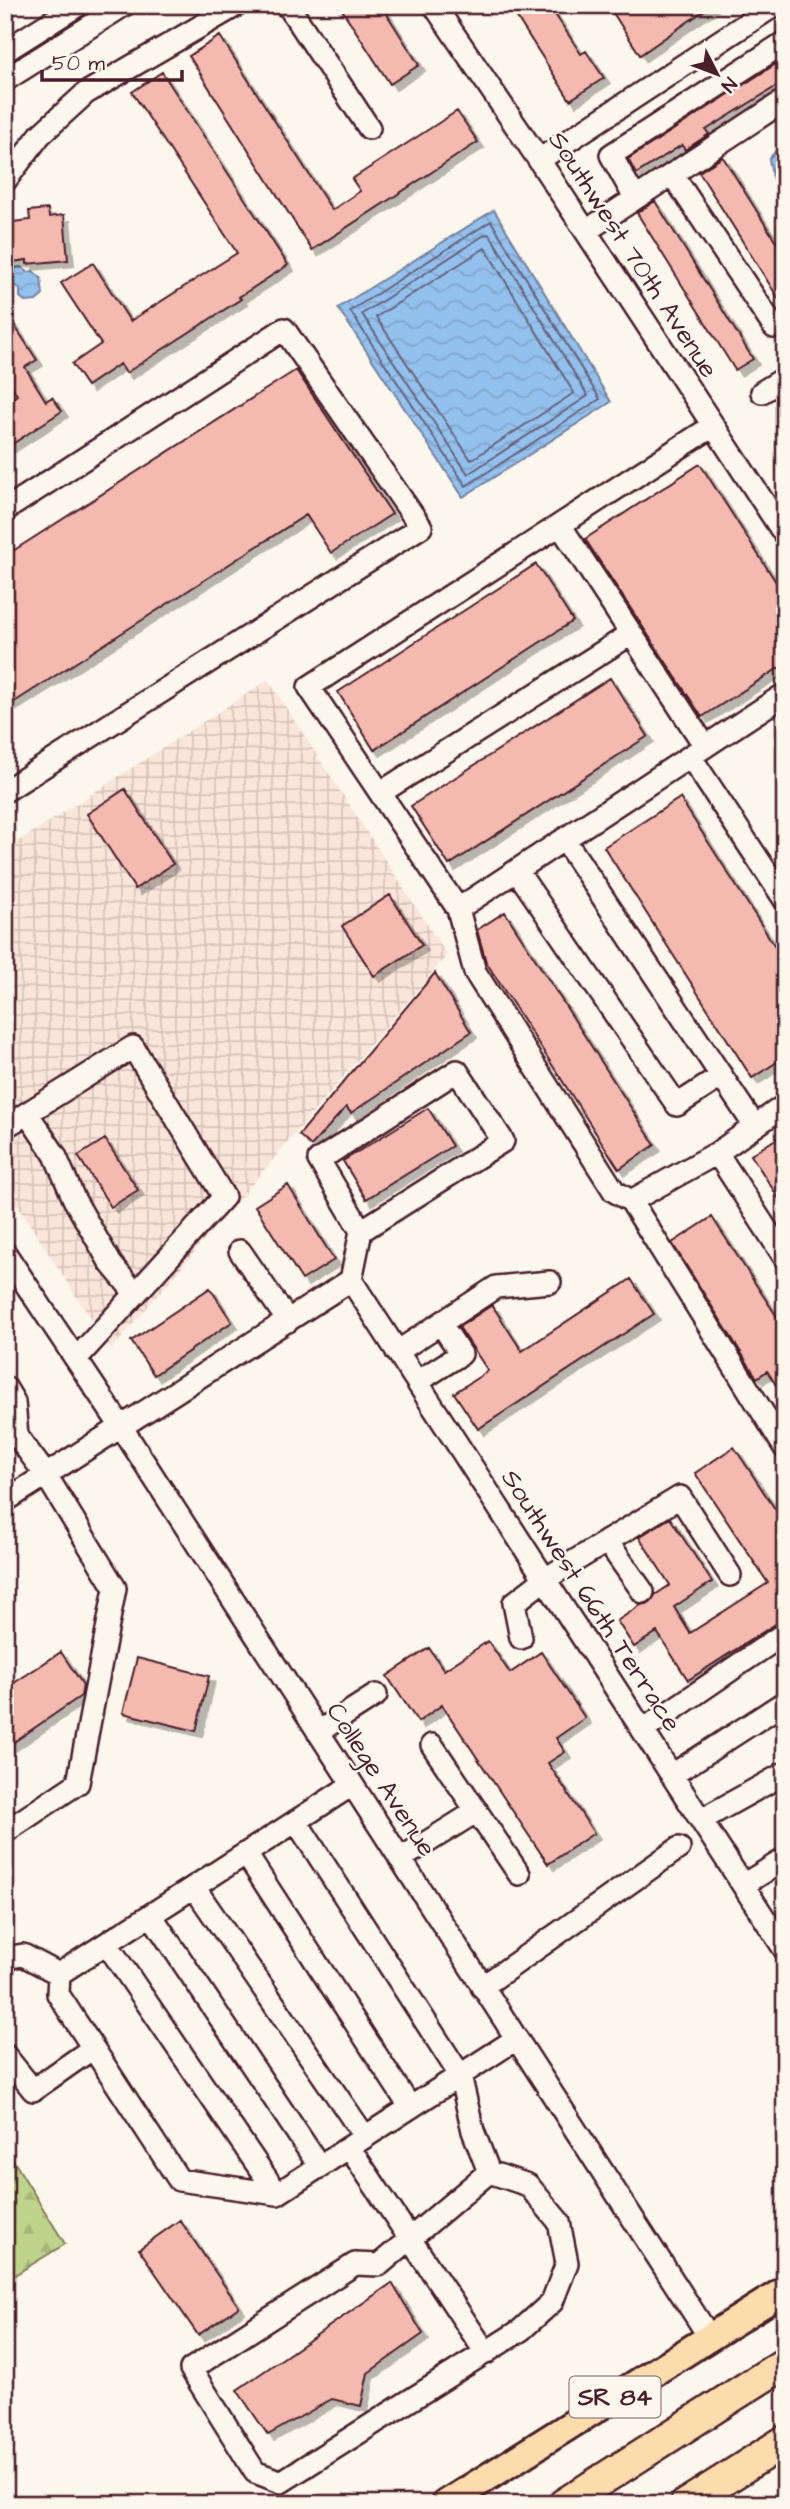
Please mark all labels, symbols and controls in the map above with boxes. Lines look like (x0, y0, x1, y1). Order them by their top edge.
scale bar (42, 38, 182, 82)
north arrow (682, 38, 752, 108)
text: 50 m (52, 49, 106, 78)
text: N (714, 71, 743, 98)
street label: Southwest 70th Avenue (540, 124, 727, 385)
street label: Southwest 66th Terrace (493, 1462, 690, 1739)
street label: College Avenue (316, 1695, 445, 1865)
road number: SR 84 (570, 2376, 660, 2418)

